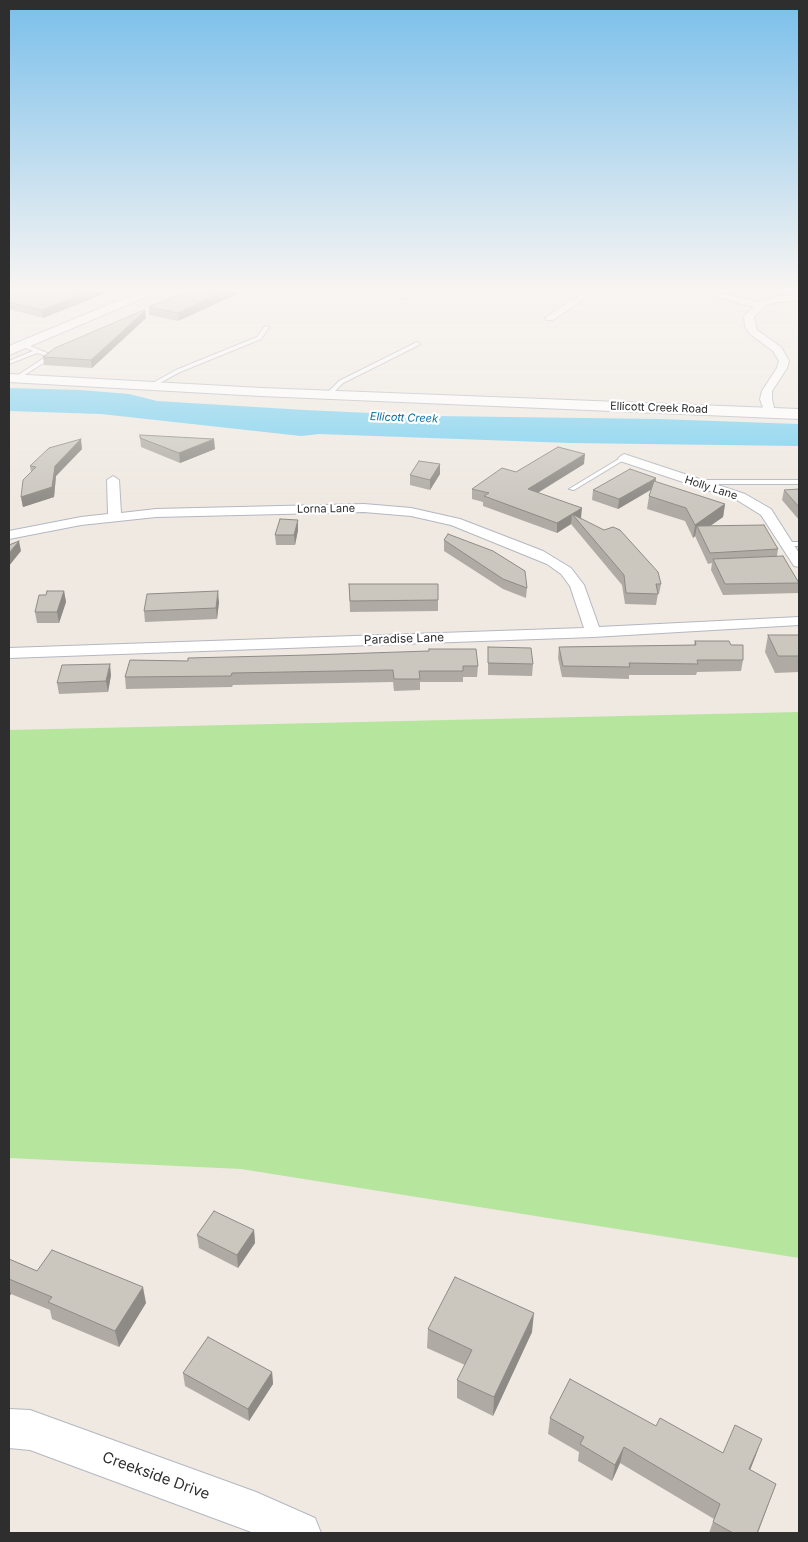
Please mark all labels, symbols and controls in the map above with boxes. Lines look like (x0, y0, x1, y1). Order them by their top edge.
street label: Ellicott Creek Road (610, 400, 708, 416)
water label: Ellicott Creek (370, 410, 438, 426)
street label: Holly Lane (683, 473, 739, 503)
street label: Lorna Lane (297, 502, 355, 516)
street label: Paradise Lane (364, 630, 444, 648)
street label: Creekside Drive (100, 1448, 212, 1504)

